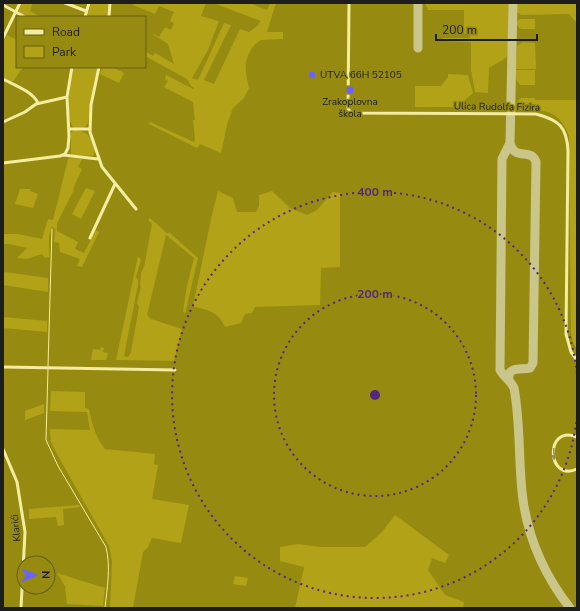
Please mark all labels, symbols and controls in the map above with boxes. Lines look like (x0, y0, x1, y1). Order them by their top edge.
legend (16, 16, 146, 68)
scale bar (436, 16, 537, 42)
text: 200 m (442, 22, 477, 38)
text: Road (52, 24, 80, 40)
text: Park (52, 44, 77, 60)
place label: UTVA 66H 52105 (320, 68, 402, 82)
marker: UTVA 66H 52105 (307, 70, 317, 80)
marker: Zrakoplovna škola (345, 85, 355, 95)
place label: Zrakoplovna škola (322, 95, 378, 121)
street label: Ulica Rudolfa Fizira (454, 99, 540, 115)
text: 400 m (357, 184, 393, 200)
text: 200 m (357, 286, 393, 302)
centre of rings (368, 388, 382, 402)
one-way arrow (550, 448, 557, 460)
street label: Klarići (8, 514, 24, 542)
north arrow (16, 555, 56, 595)
text: N (38, 571, 53, 579)

